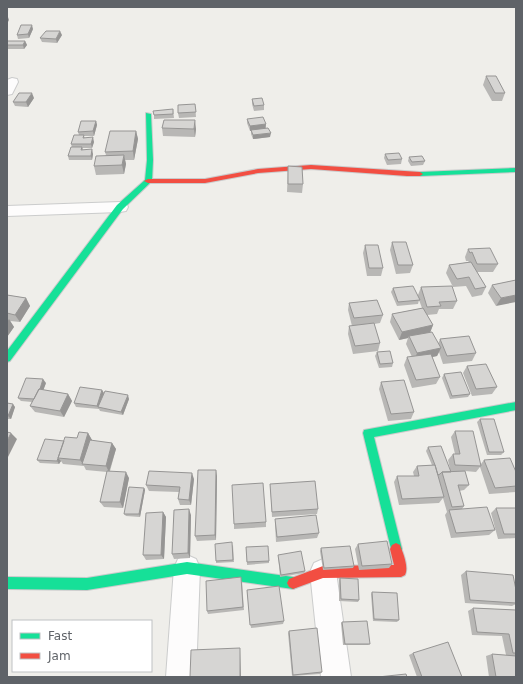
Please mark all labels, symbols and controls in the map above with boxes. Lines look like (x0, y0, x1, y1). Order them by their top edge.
legend (12, 620, 152, 672)
text: Fast (48, 629, 72, 643)
text: Jam (47, 649, 71, 663)

